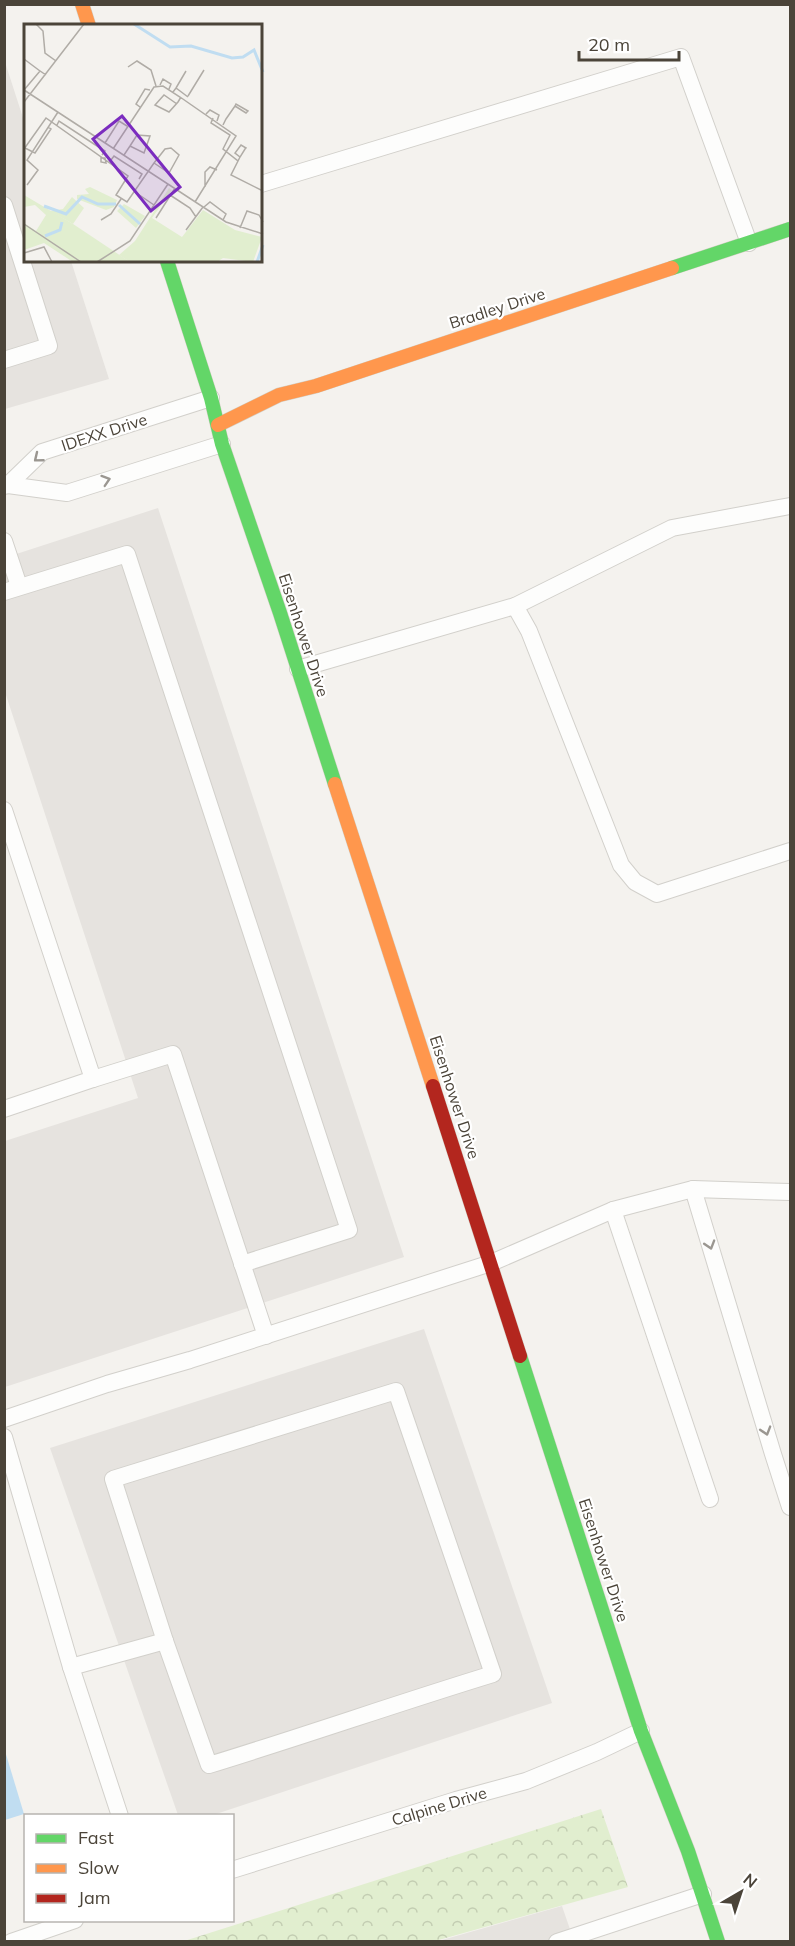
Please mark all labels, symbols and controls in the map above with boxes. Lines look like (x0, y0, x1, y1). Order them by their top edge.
inset map (24, 24, 262, 262)
scale bar (579, 24, 680, 62)
text: 20 m (588, 33, 630, 56)
street label: Bradley Drive (447, 283, 547, 333)
street label: IDEXX Drive (59, 409, 149, 455)
one-way arrow (34, 450, 45, 461)
one-way arrow (100, 475, 111, 488)
street label: Eisenhower Drive (275, 571, 333, 699)
street label: Eisenhower Drive (426, 1033, 484, 1161)
one-way arrow (703, 1239, 715, 1249)
one-way arrow (759, 1425, 771, 1436)
street label: Eisenhower Drive (575, 1496, 633, 1624)
street label: Calpine Drive (389, 1782, 489, 1830)
legend (24, 1814, 234, 1922)
text: Fast (78, 1826, 114, 1849)
text: Slow (78, 1856, 120, 1879)
north arrow (711, 1862, 771, 1922)
text: N (739, 1869, 761, 1892)
text: Jam (78, 1886, 111, 1909)

